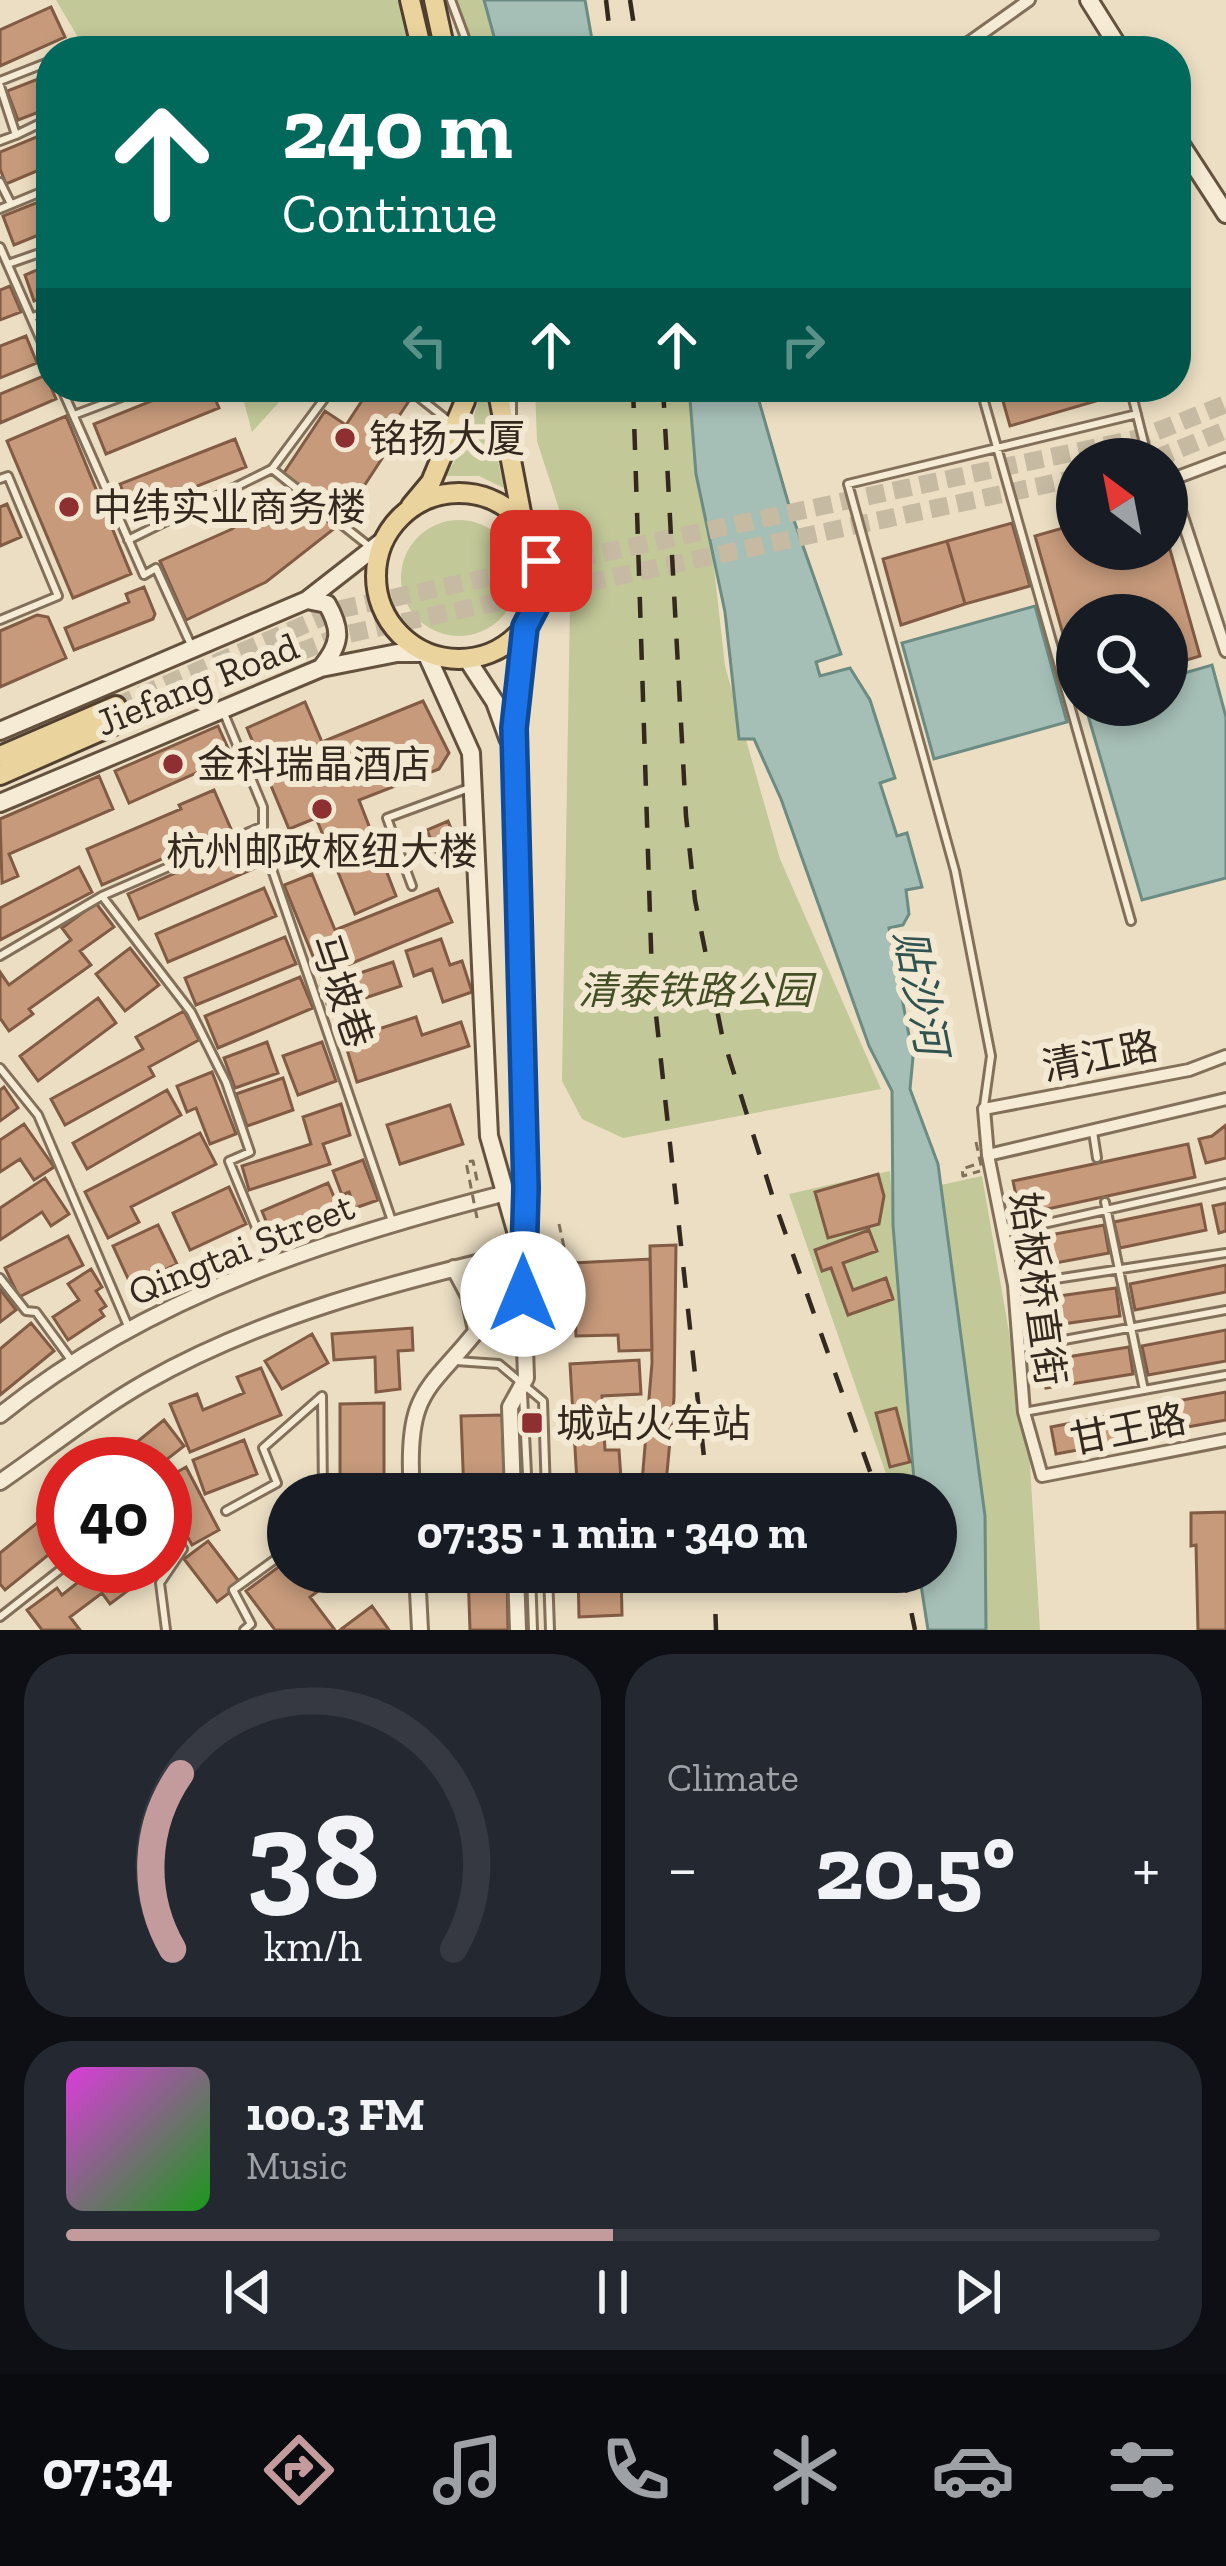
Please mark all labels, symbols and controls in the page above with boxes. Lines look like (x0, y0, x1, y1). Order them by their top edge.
text: 240 m (282, 79, 513, 180)
icon: ahead (84, 84, 240, 240)
text: Continue (282, 181, 497, 246)
icon: left (392, 312, 458, 378)
icon: ahead (518, 312, 584, 378)
icon: ahead (644, 312, 710, 378)
icon: right (770, 312, 836, 378)
place label: 铭扬大厦 (369, 415, 525, 462)
marker: 铭扬大厦 (332, 425, 358, 451)
north arrow (1056, 438, 1188, 570)
map controls (1056, 438, 1188, 726)
place label: 中纬实业商务楼 (93, 484, 366, 531)
marker: 中纬实业商务楼 (56, 494, 82, 520)
pin (490, 510, 592, 612)
icon: arrive (508, 528, 574, 594)
button: search (1056, 594, 1188, 726)
street label: Jiefang Road (89, 622, 305, 746)
place label: 金科瑞晶酒店 (197, 741, 431, 788)
marker: 金科瑞晶酒店 (160, 751, 186, 777)
marker: 杭州邮政枢纽大楼 (309, 796, 335, 822)
place label: 杭州邮政枢纽大楼 (166, 828, 478, 875)
water label: 贴沙河 (884, 925, 959, 1066)
street label: 马坡巷 (301, 928, 383, 1054)
park label: 清泰铁路公园 (578, 967, 817, 1014)
street label: 清江路 (1038, 1022, 1162, 1090)
street label: Qingtai Street (121, 1182, 361, 1316)
street label: 始板桥直街 (1001, 1189, 1075, 1389)
position arrow (460, 1231, 586, 1357)
street label: 甘王路 (1066, 1395, 1190, 1463)
place label: 城站火车站 (556, 1400, 751, 1447)
marker: 城站火车站 (519, 1410, 545, 1436)
speed limit sign: 40 (36, 1437, 192, 1593)
text: 07:35 · 1 min · 340 m (417, 1506, 807, 1560)
text: Climate (667, 1754, 799, 1801)
text: 38 (246, 1780, 379, 1930)
text: 20.5° (815, 1814, 1015, 1922)
text: − (667, 1829, 698, 1908)
text: + (1132, 1829, 1160, 1908)
text: km/h (264, 1920, 361, 1971)
text: 100.3 FM (246, 2088, 425, 2142)
text: Music (246, 2142, 348, 2189)
icon: previous (215, 2259, 281, 2325)
icon: pause (580, 2259, 646, 2325)
icon: next (945, 2259, 1011, 2325)
icon: directions (257, 2428, 341, 2512)
icon: music (426, 2428, 510, 2512)
icon: phone (594, 2428, 678, 2512)
icon: climate (763, 2428, 847, 2512)
icon: car (931, 2428, 1015, 2512)
icon: filters (1100, 2428, 1184, 2512)
text: 07:34 (42, 2438, 173, 2503)

